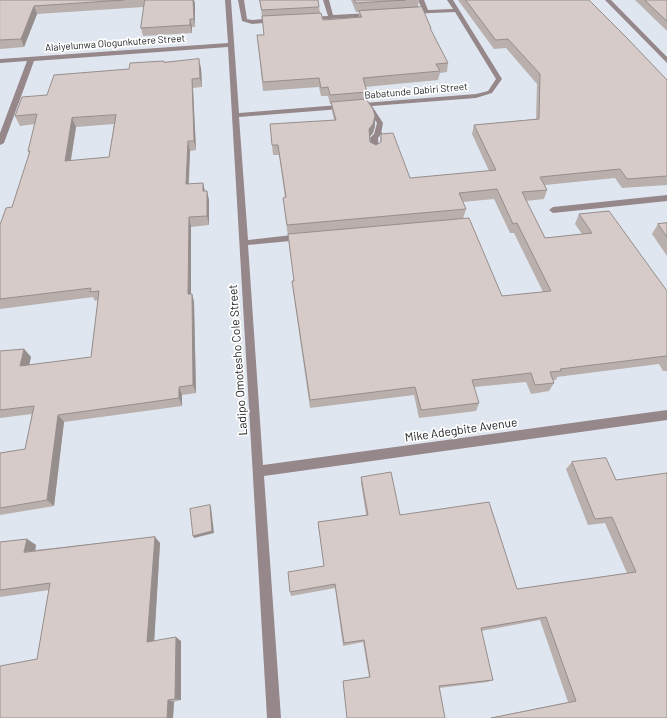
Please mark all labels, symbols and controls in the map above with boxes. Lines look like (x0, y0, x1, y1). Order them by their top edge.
street label: Alaiyelunwa Ologunkutere Street (45, 32, 185, 54)
street label: Babatunde Dabiri Street (364, 81, 468, 101)
street label: Ladipo Omotesho Cole Street (226, 284, 250, 436)
street label: Mike Adegbite Avenue (404, 415, 518, 445)

